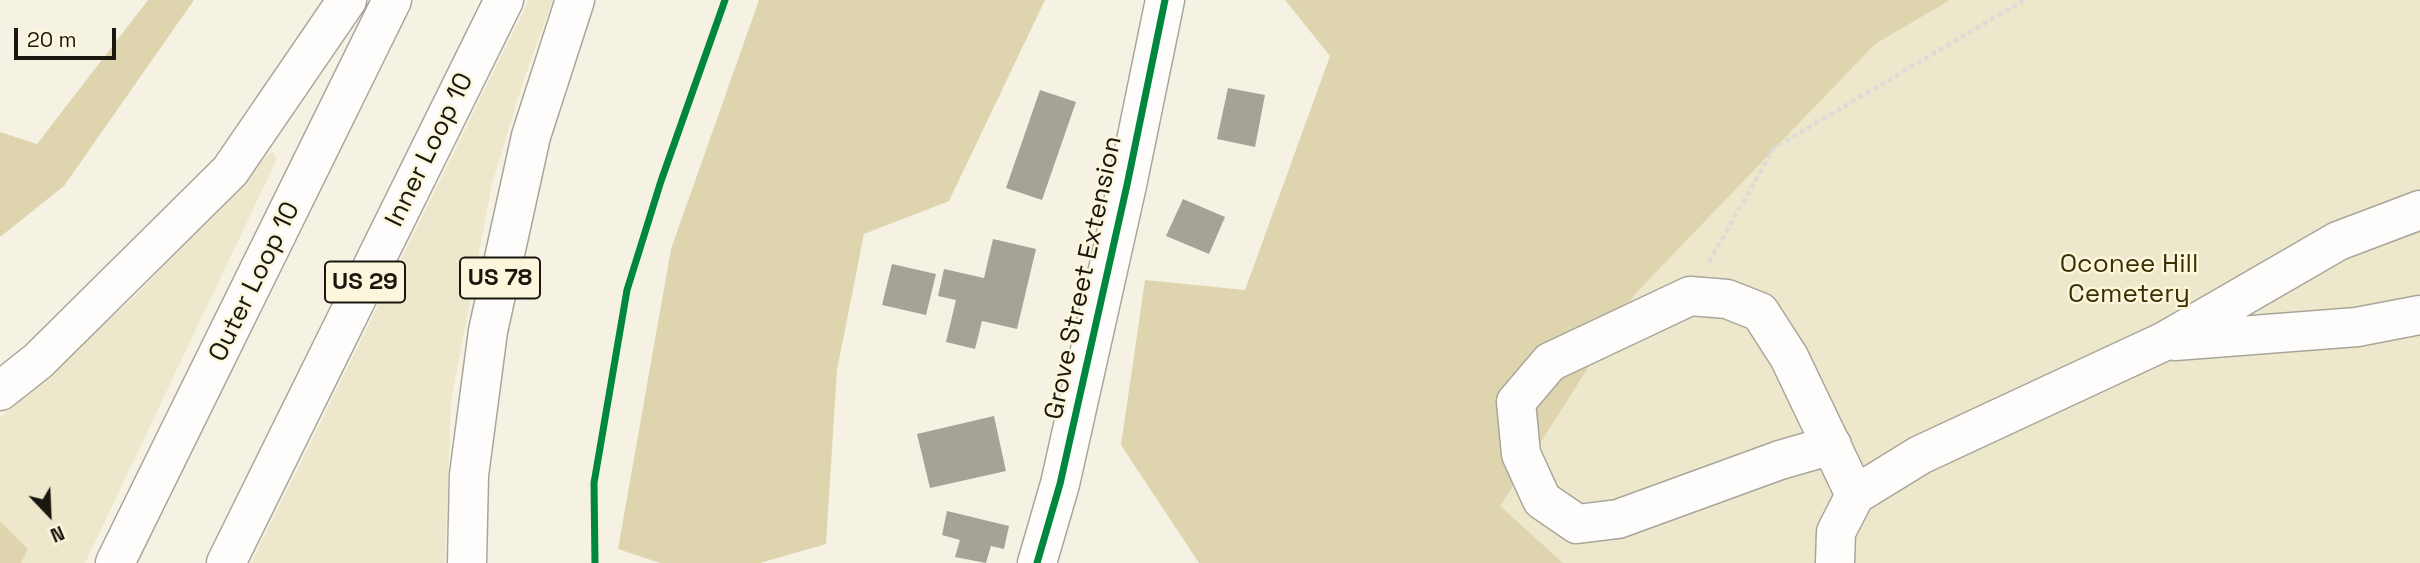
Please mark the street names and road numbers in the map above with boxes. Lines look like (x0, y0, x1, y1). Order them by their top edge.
street label: Inner Loop 10 (379, 68, 481, 232)
street label: Grove Street Extension (1039, 134, 1129, 422)
street label: Outer Loop 10 (203, 197, 307, 367)
road number: US 78 (460, 258, 540, 298)
road number: US 29 (325, 262, 405, 302)

